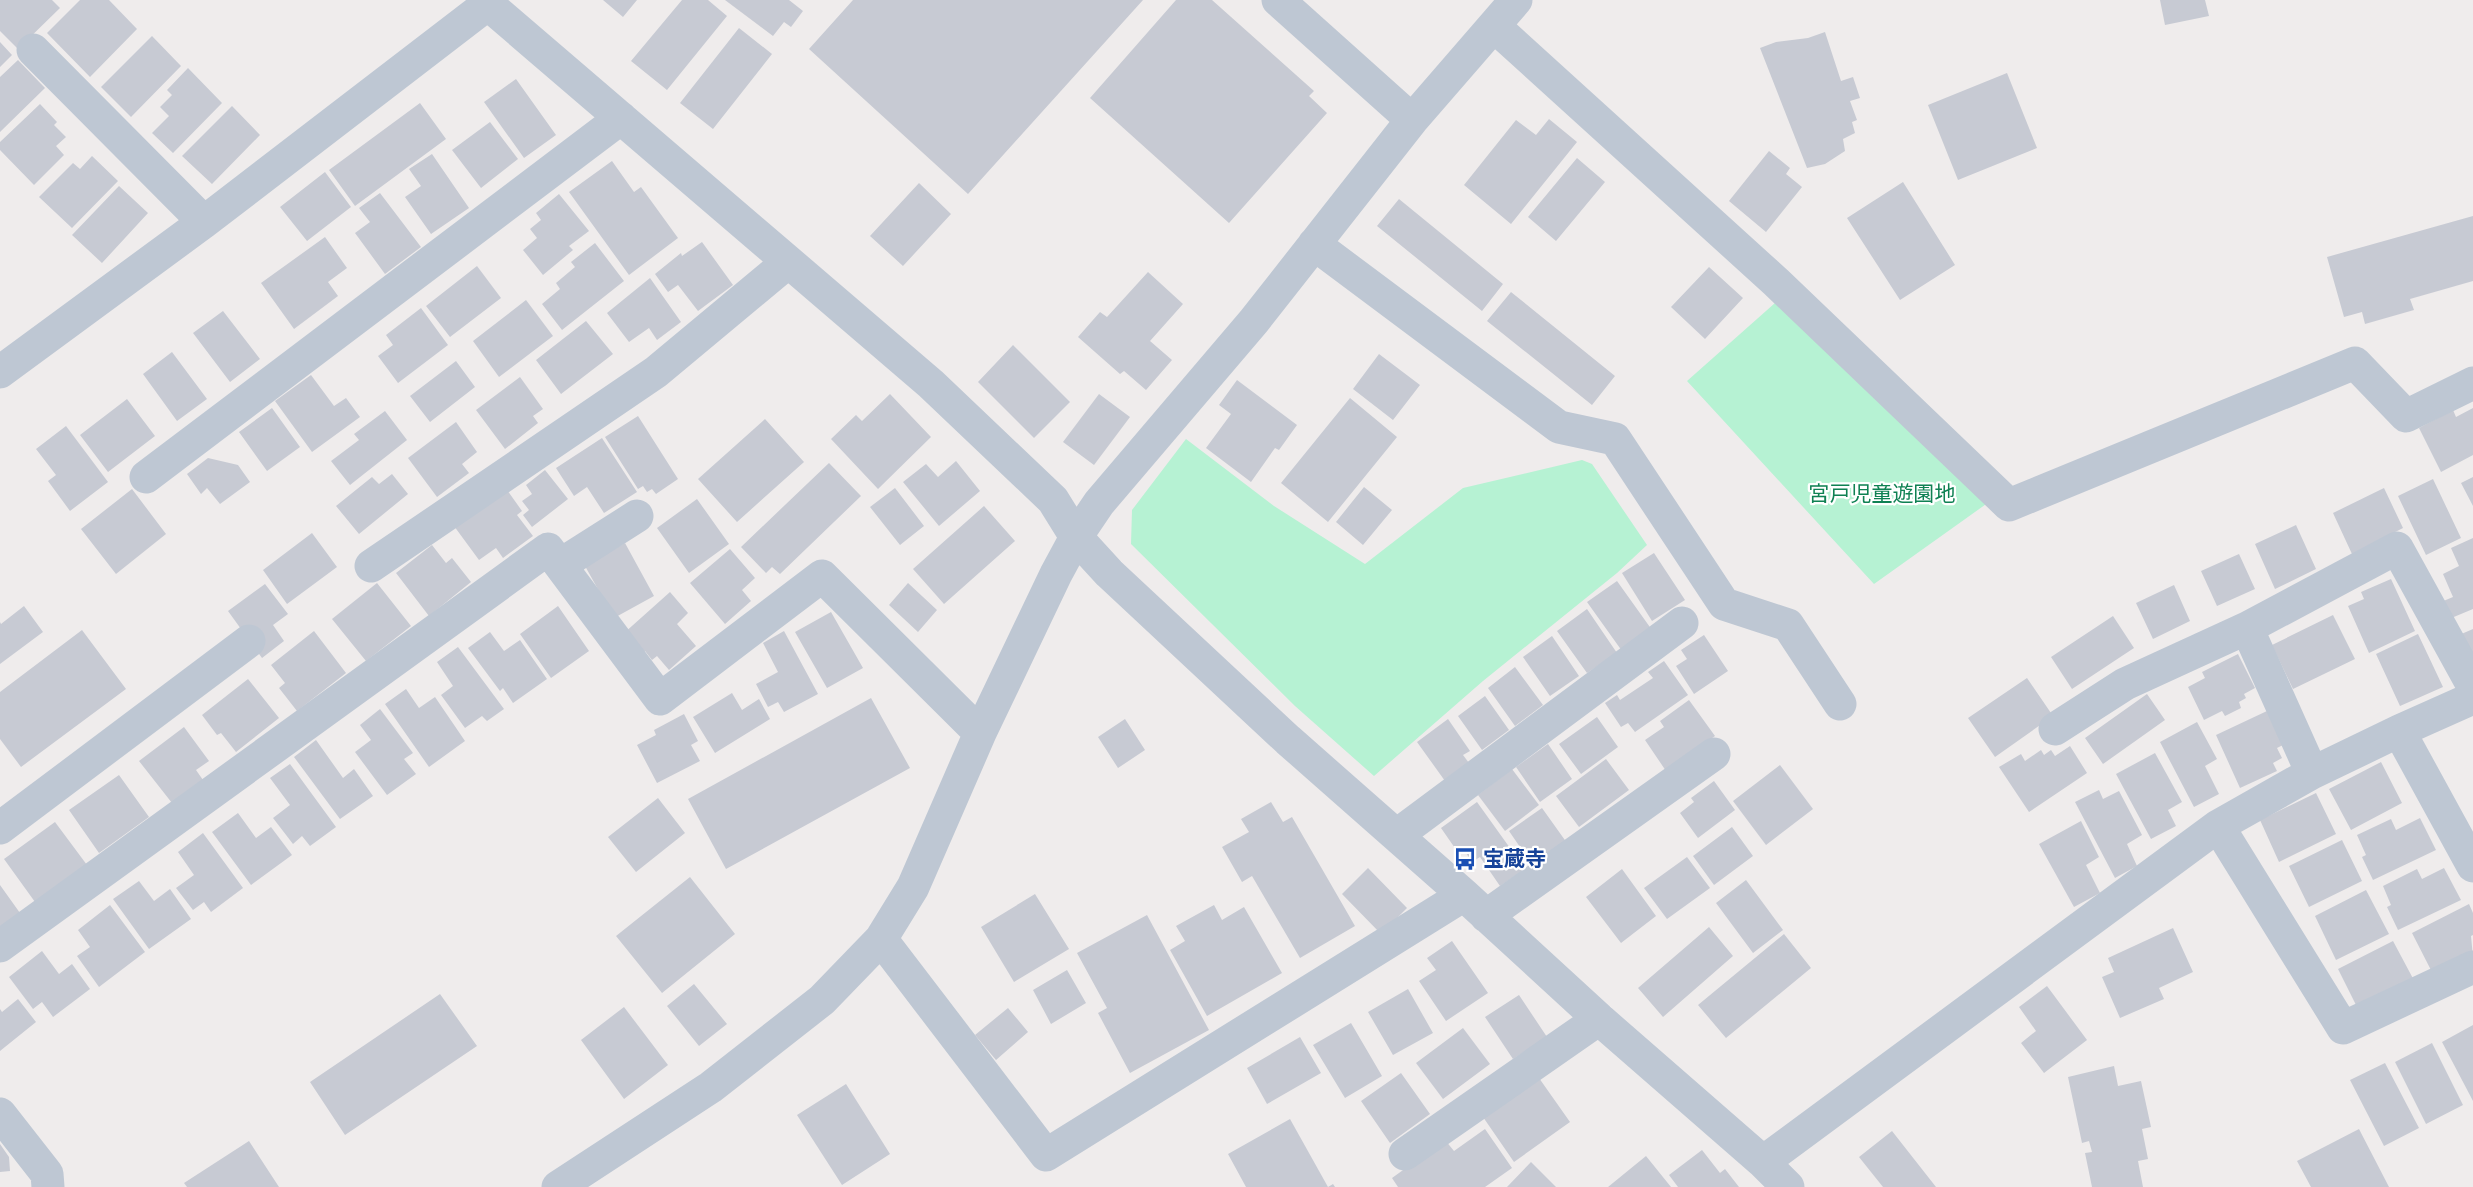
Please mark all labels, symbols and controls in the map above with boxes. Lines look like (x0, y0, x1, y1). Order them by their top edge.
park label: 宮戸児童遊園地 (1809, 479, 1956, 509)
place label: 宝蔵寺 (1483, 844, 1546, 874)
bus stop icon: 宝蔵寺 (1452, 846, 1478, 872)

